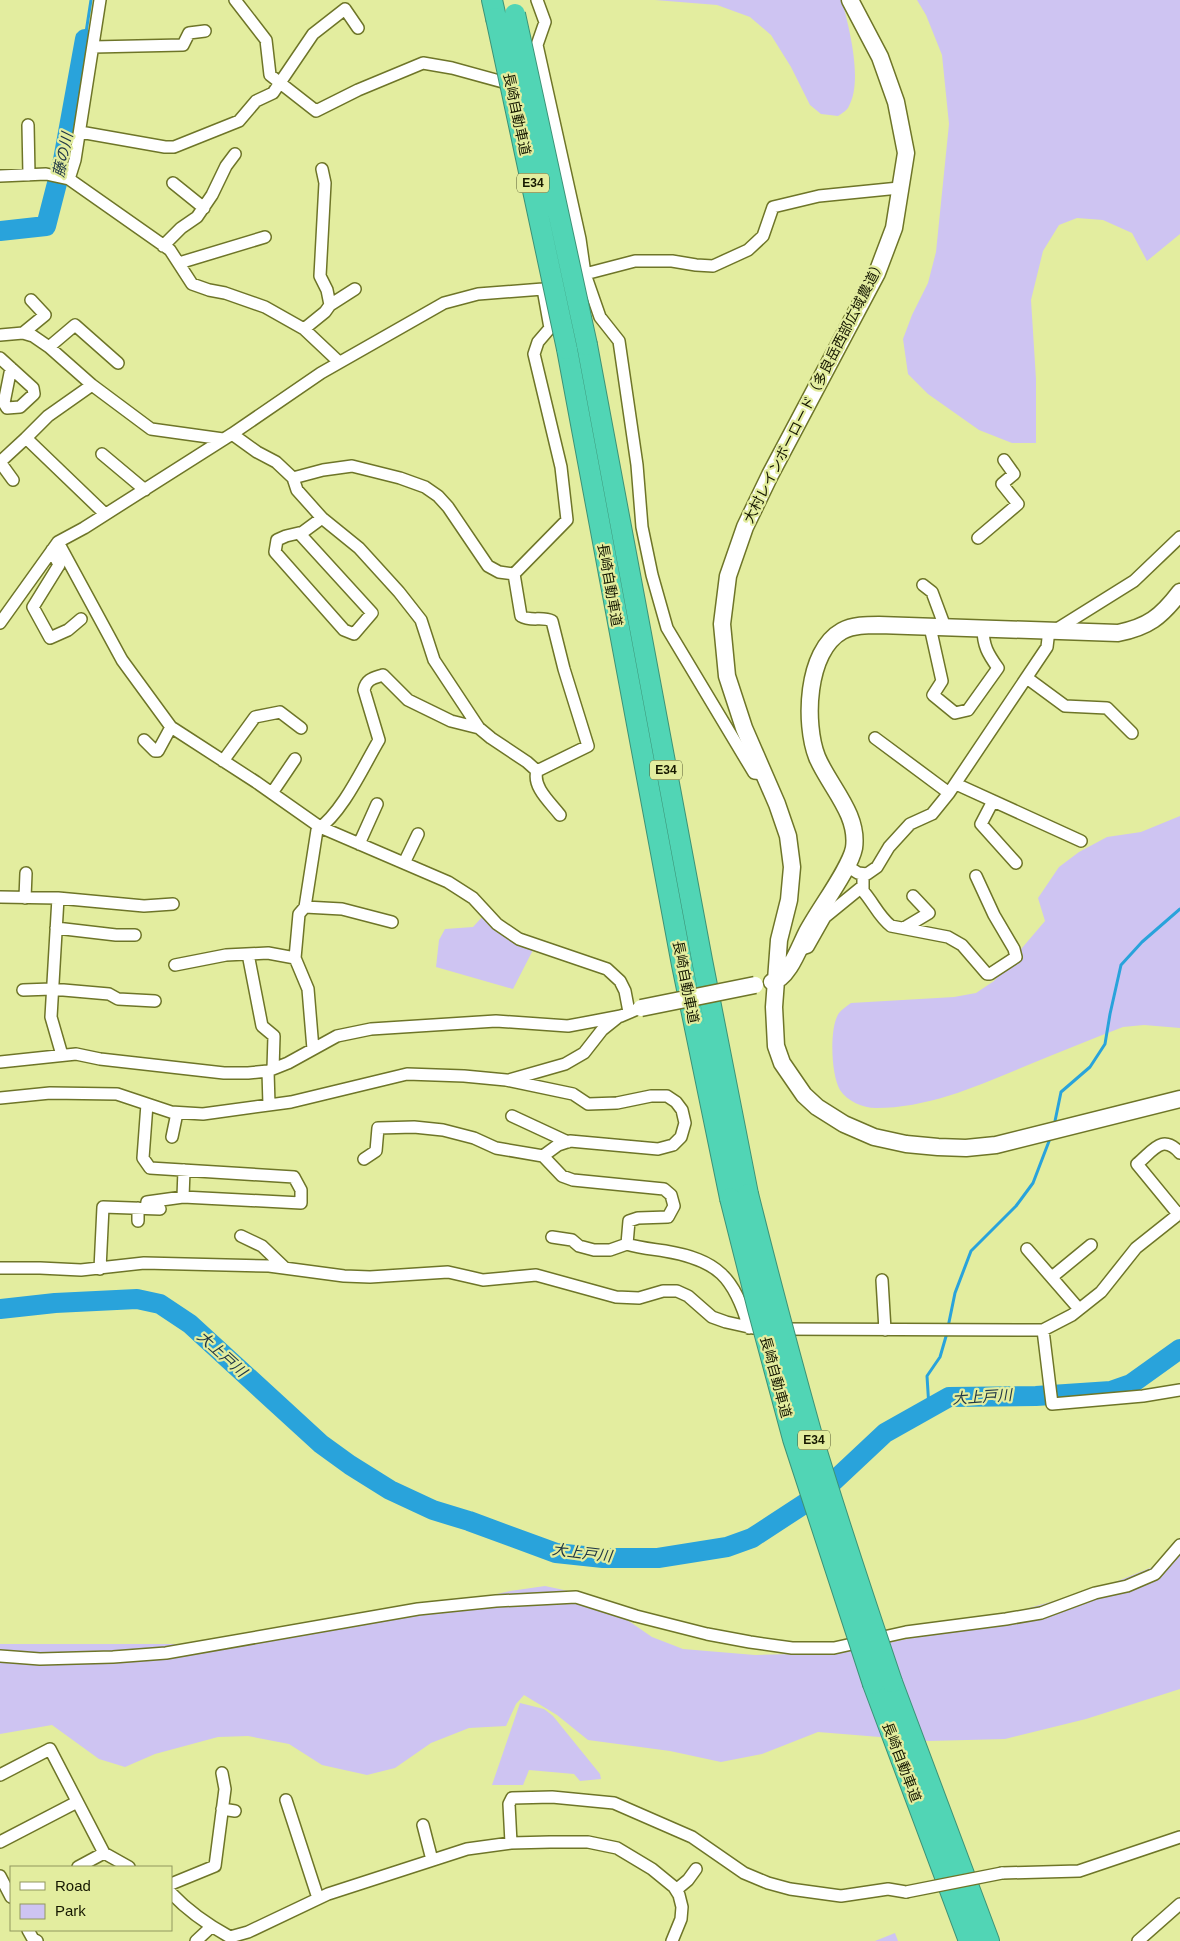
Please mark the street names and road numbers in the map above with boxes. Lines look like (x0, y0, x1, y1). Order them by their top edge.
street label: 長崎自動車道 (500, 71, 534, 157)
road number: E34 (517, 174, 549, 192)
street label: 大村レインボーロード（多良岳西部広域農道） (740, 256, 888, 526)
street label: 長崎自動車道 (595, 542, 625, 628)
road number: E34 (650, 760, 682, 780)
street label: 長崎自動車道 (670, 939, 702, 1025)
street label: 長崎自動車道 (757, 1334, 795, 1420)
road number: E34 (798, 1430, 830, 1450)
street label: 長崎自動車道 (879, 1720, 925, 1804)

